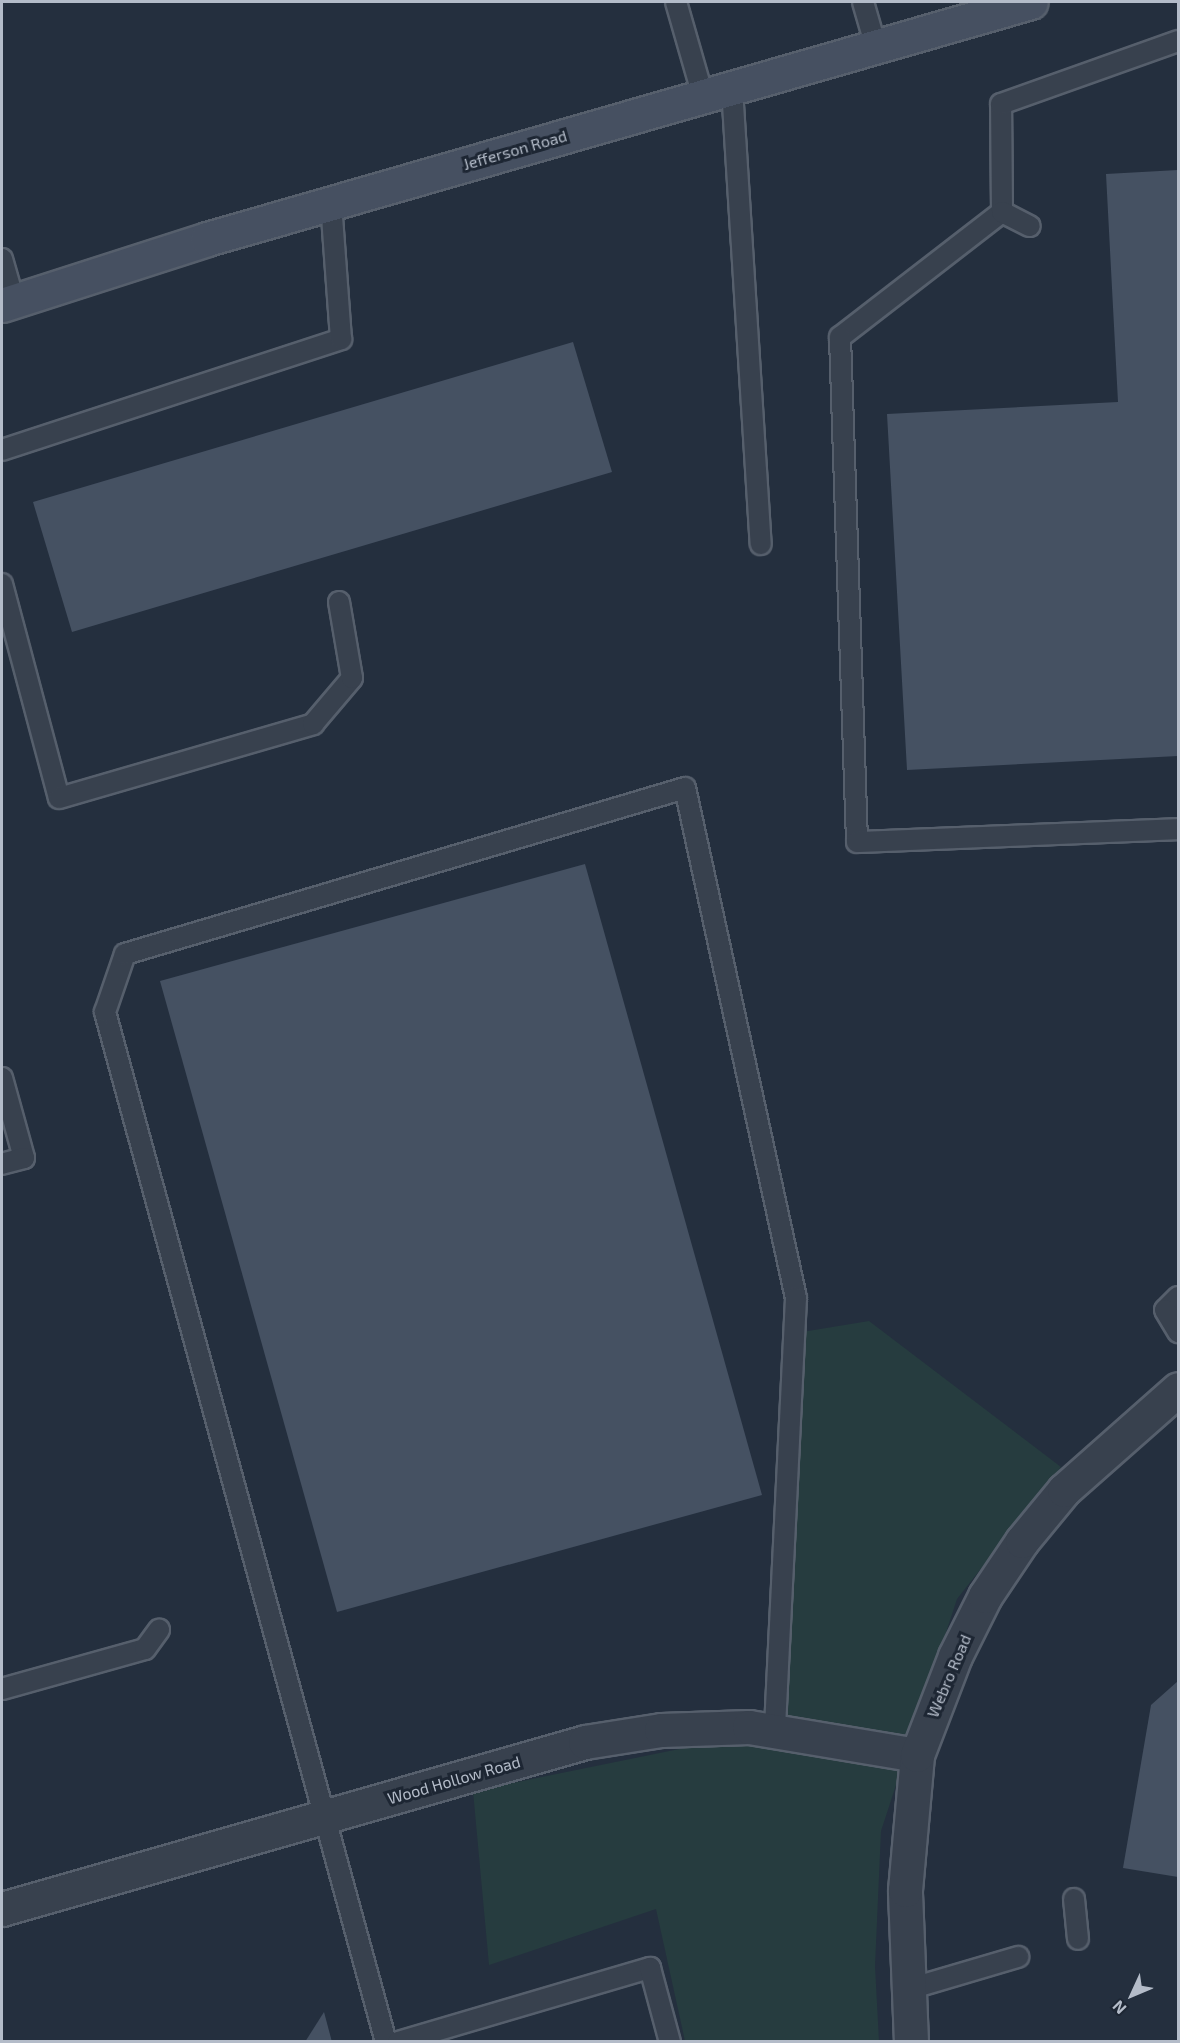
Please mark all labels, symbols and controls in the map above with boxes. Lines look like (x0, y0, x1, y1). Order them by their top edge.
street label: Jefferson Road (461, 126, 569, 174)
street label: Webro Road (923, 1632, 975, 1720)
street label: Wood Hollow Road (385, 1752, 523, 1808)
north arrow (1102, 1965, 1162, 2025)
text: N (1108, 1997, 1130, 2019)

